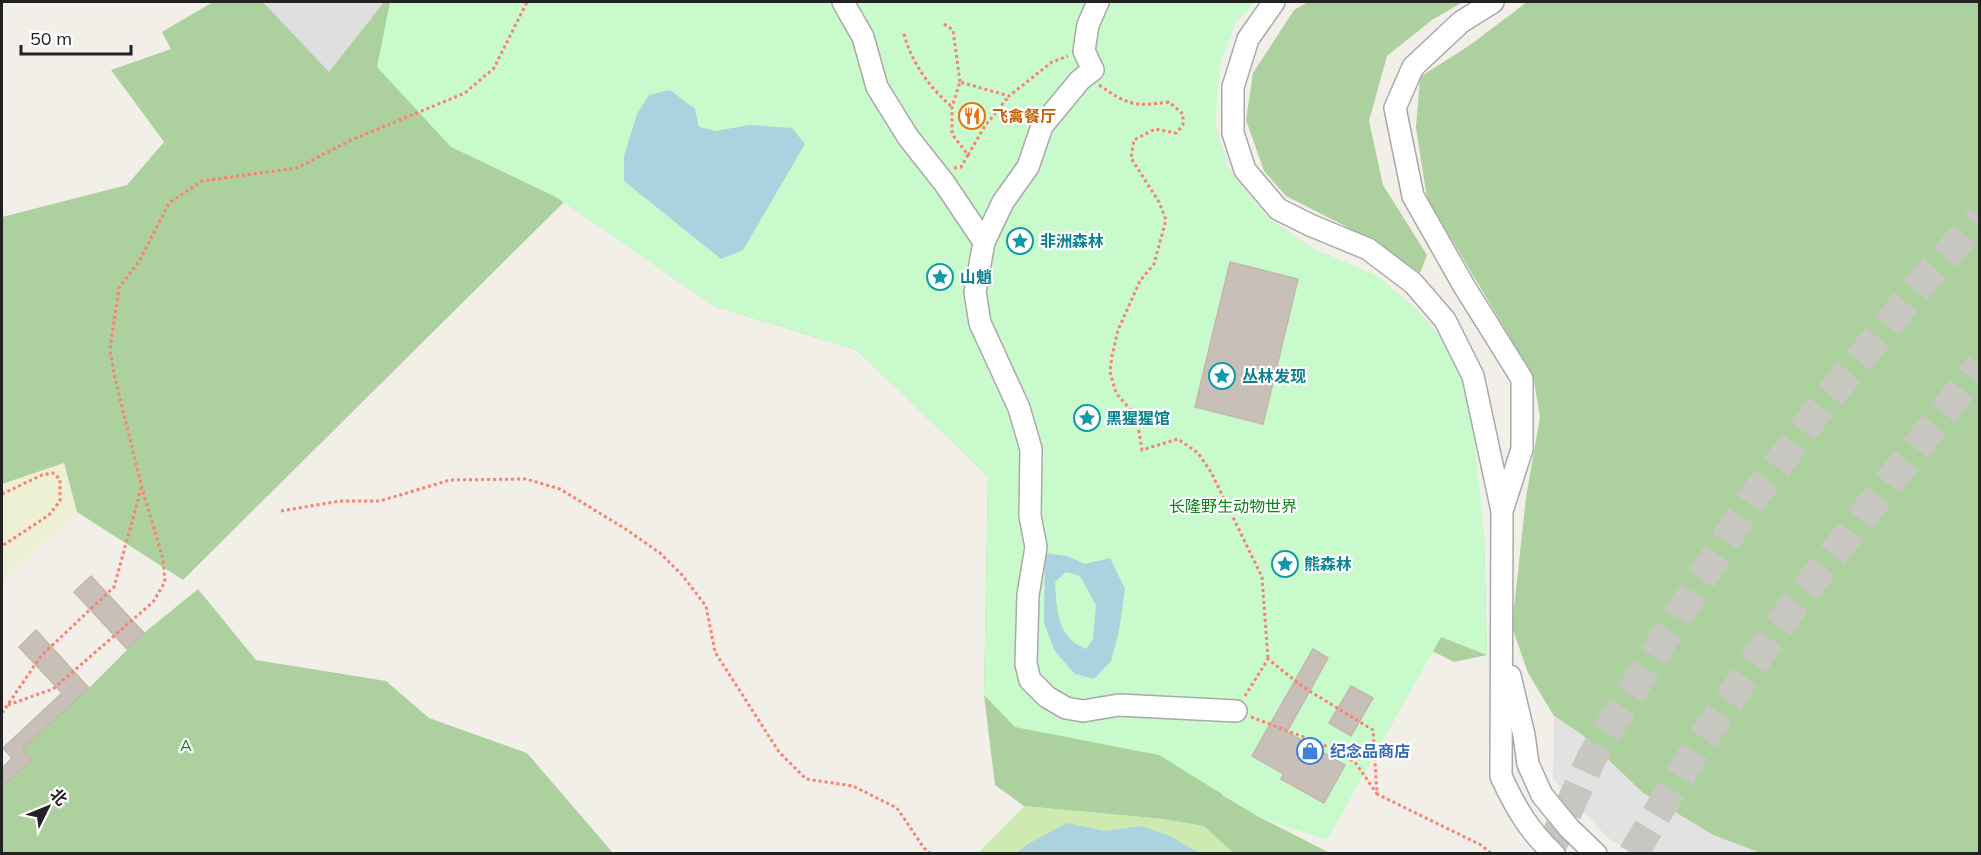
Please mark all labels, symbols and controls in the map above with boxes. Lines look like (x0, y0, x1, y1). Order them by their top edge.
scale bar (21, 18, 130, 56)
text: 50 m (30, 27, 72, 50)
restaurant icon: 飞禽餐厅 (957, 101, 987, 131)
place label: 飞禽餐厅 (992, 106, 1056, 126)
place icon: 非洲森林 (1005, 226, 1035, 256)
place label: 非洲森林 (1040, 231, 1104, 251)
place icon: 山魈 (925, 262, 955, 292)
place label: 山魈 (960, 267, 992, 287)
place icon: 丛林发现 (1207, 361, 1237, 391)
place label: 丛林发现 (1242, 366, 1306, 386)
place icon: 黑猩猩馆 (1072, 403, 1102, 433)
place label: 黑猩猩馆 (1106, 408, 1170, 428)
park label: 长隆野生动物世界 (1169, 496, 1297, 516)
place icon: 熊森林 (1270, 549, 1300, 579)
place label: 熊森林 (1304, 554, 1352, 574)
park label: A (180, 735, 192, 755)
shop icon: 纪念品商店 (1295, 736, 1325, 766)
place label: 纪念品商店 (1330, 741, 1410, 761)
north arrow (18, 777, 78, 837)
text: 北 (46, 784, 72, 809)

